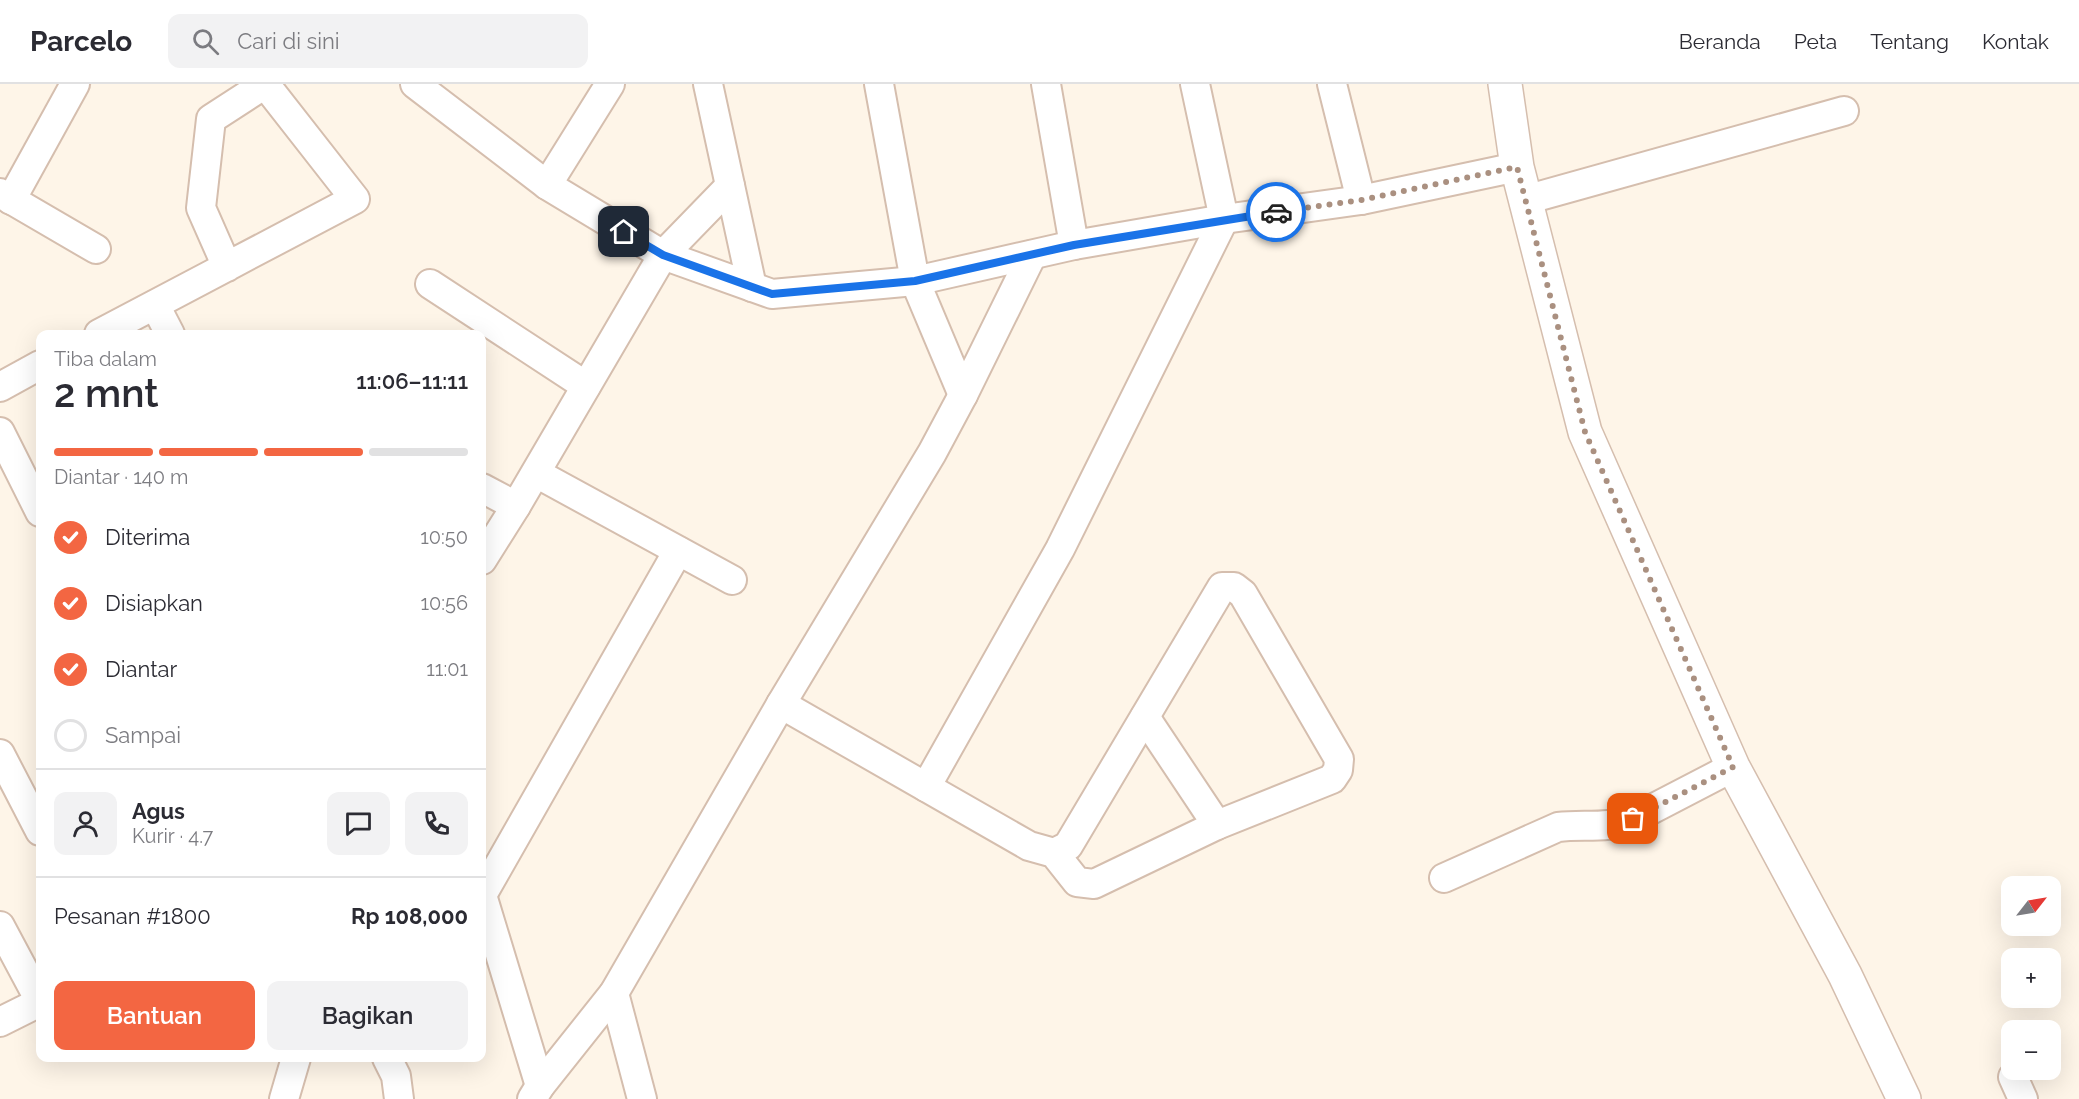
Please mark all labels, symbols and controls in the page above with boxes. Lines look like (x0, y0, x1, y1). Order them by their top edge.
search box (168, 14, 588, 68)
text: Parcelo (30, 25, 132, 58)
icon: search (189, 25, 222, 58)
text: Cari di sini (237, 28, 340, 54)
text: Beranda (1679, 29, 1761, 54)
text: Peta (1794, 29, 1837, 54)
text: Tentang (1870, 29, 1949, 54)
text: Kontak (1982, 29, 2049, 54)
courier (1246, 182, 1306, 242)
icon: car (1260, 196, 1293, 229)
pin (598, 206, 649, 257)
icon: home (607, 215, 640, 248)
text: Tiba dalam (54, 347, 157, 371)
text: 11:06–11:11 (356, 368, 468, 394)
text: 2 mnt (54, 370, 159, 416)
text: Diantar · 140 m (54, 465, 188, 489)
icon: check (54, 521, 87, 554)
text: Diterima (105, 524, 190, 550)
text: 10:50 (420, 525, 468, 549)
icon: check (54, 587, 87, 620)
text: Disiapkan (105, 590, 203, 616)
text: 10:56 (420, 591, 468, 615)
icon: check (54, 653, 87, 686)
text: Diantar (105, 656, 177, 682)
text: 11:01 (426, 657, 468, 681)
text: Sampai (105, 722, 181, 748)
button: person (54, 792, 117, 855)
button: chat (327, 792, 390, 855)
button: phone (405, 792, 468, 855)
pin (1607, 793, 1658, 844)
text: Agus (132, 798, 185, 824)
icon: bag (1616, 802, 1649, 835)
text: Kurir · 4.7 (132, 824, 213, 848)
north arrow (2001, 876, 2061, 936)
map controls (2001, 876, 2061, 1080)
text: Pesanan #1800 (54, 903, 211, 929)
text: Rp 108,000 (351, 903, 468, 929)
button: + (2001, 948, 2061, 1008)
button: Bantuan (54, 981, 255, 1050)
button: Bagikan (267, 981, 468, 1050)
button: − (2001, 1020, 2061, 1080)

